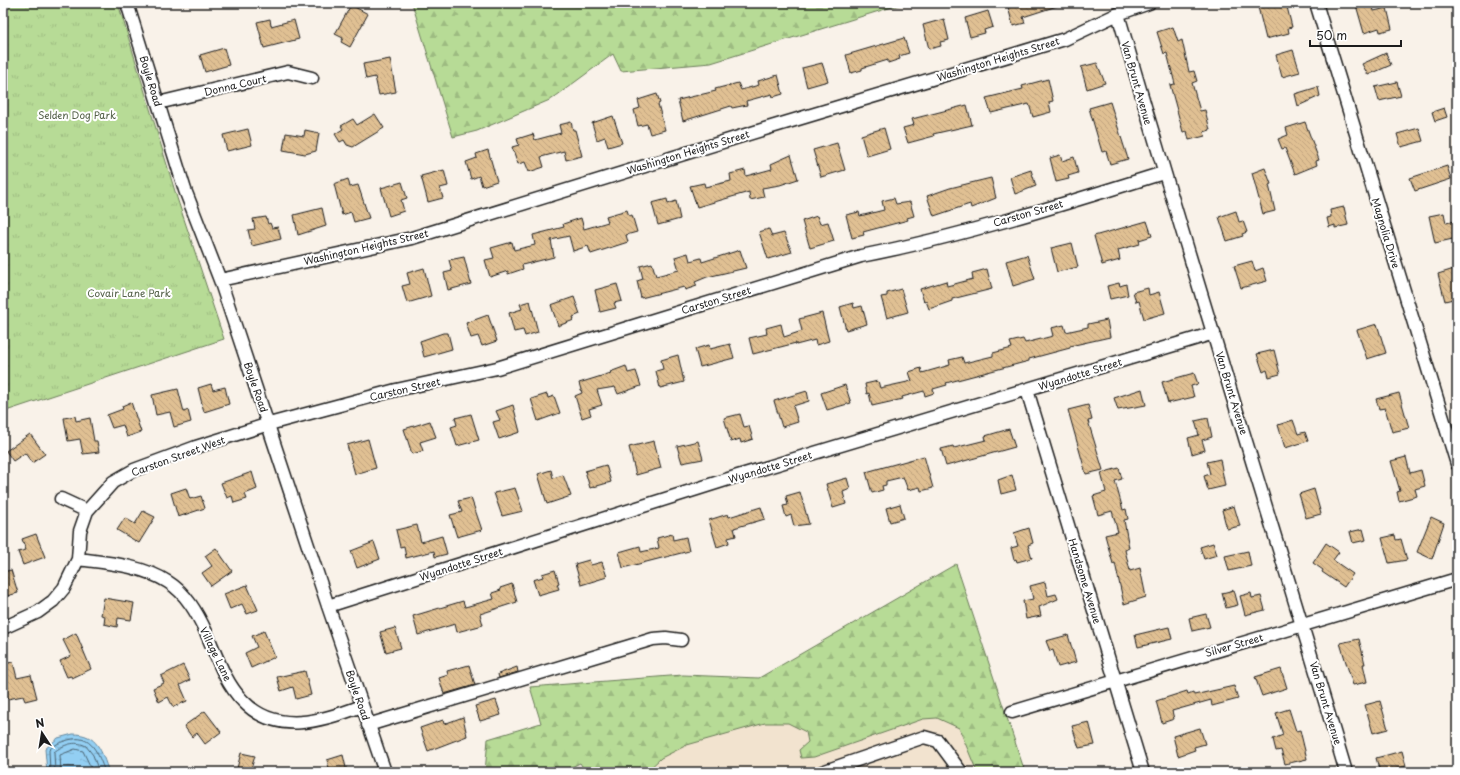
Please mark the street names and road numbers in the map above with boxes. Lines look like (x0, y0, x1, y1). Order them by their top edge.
street label: Washington Heights Street (935, 33, 1061, 84)
street label: Van Brunt Avenue (1118, 39, 1157, 127)
street label: Boyle Road (137, 53, 166, 108)
street label: Donna Court (202, 70, 268, 99)
street label: Washington Heights Street (625, 126, 751, 177)
street label: Carston Street (991, 195, 1065, 230)
street label: Magnolia Drive (1369, 196, 1404, 270)
street label: Washington Heights Street (302, 225, 430, 268)
street label: Carston Street (679, 282, 753, 317)
street label: Van Brunt Avenue (1213, 349, 1252, 437)
street label: Wyandotte Street (1036, 354, 1124, 394)
street label: Boyle Road (241, 359, 272, 414)
street label: Carston Street (368, 373, 442, 404)
street label: Carston Street West (129, 432, 227, 479)
street label: Wyandotte Street (726, 447, 814, 487)
street label: Handsome Avenue (1065, 536, 1106, 626)
street label: Wyandotte Street (417, 543, 505, 585)
street label: Village Lane (197, 624, 236, 684)
street label: Silver Street (1203, 629, 1265, 660)
street label: Van Brunt Avenue (1307, 659, 1346, 747)
street label: Boyle Road (343, 667, 374, 722)

